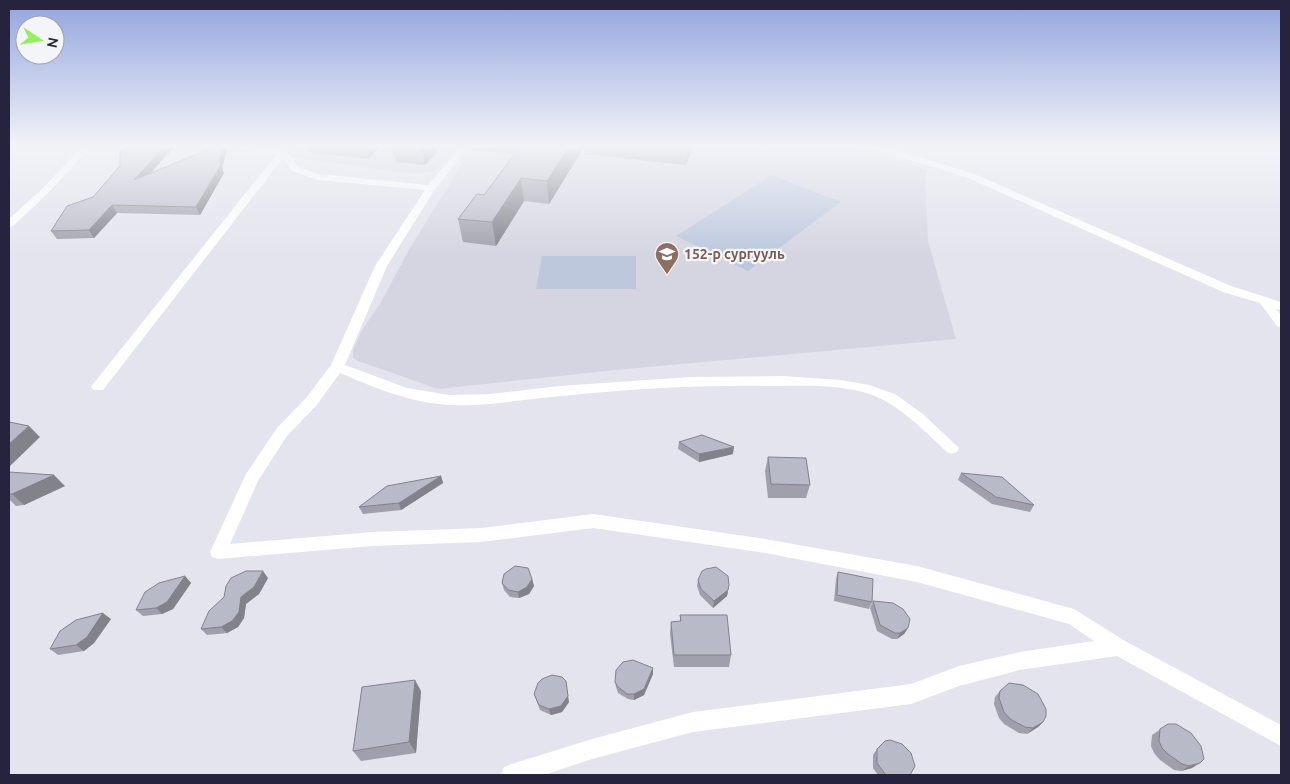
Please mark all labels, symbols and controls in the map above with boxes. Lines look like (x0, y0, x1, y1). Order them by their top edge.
north arrow (15, 15, 65, 65)
text: N (44, 36, 62, 49)
school or university icon: 152-р сургууль (654, 241, 680, 275)
place label: 152-р сургууль (684, 246, 785, 262)

